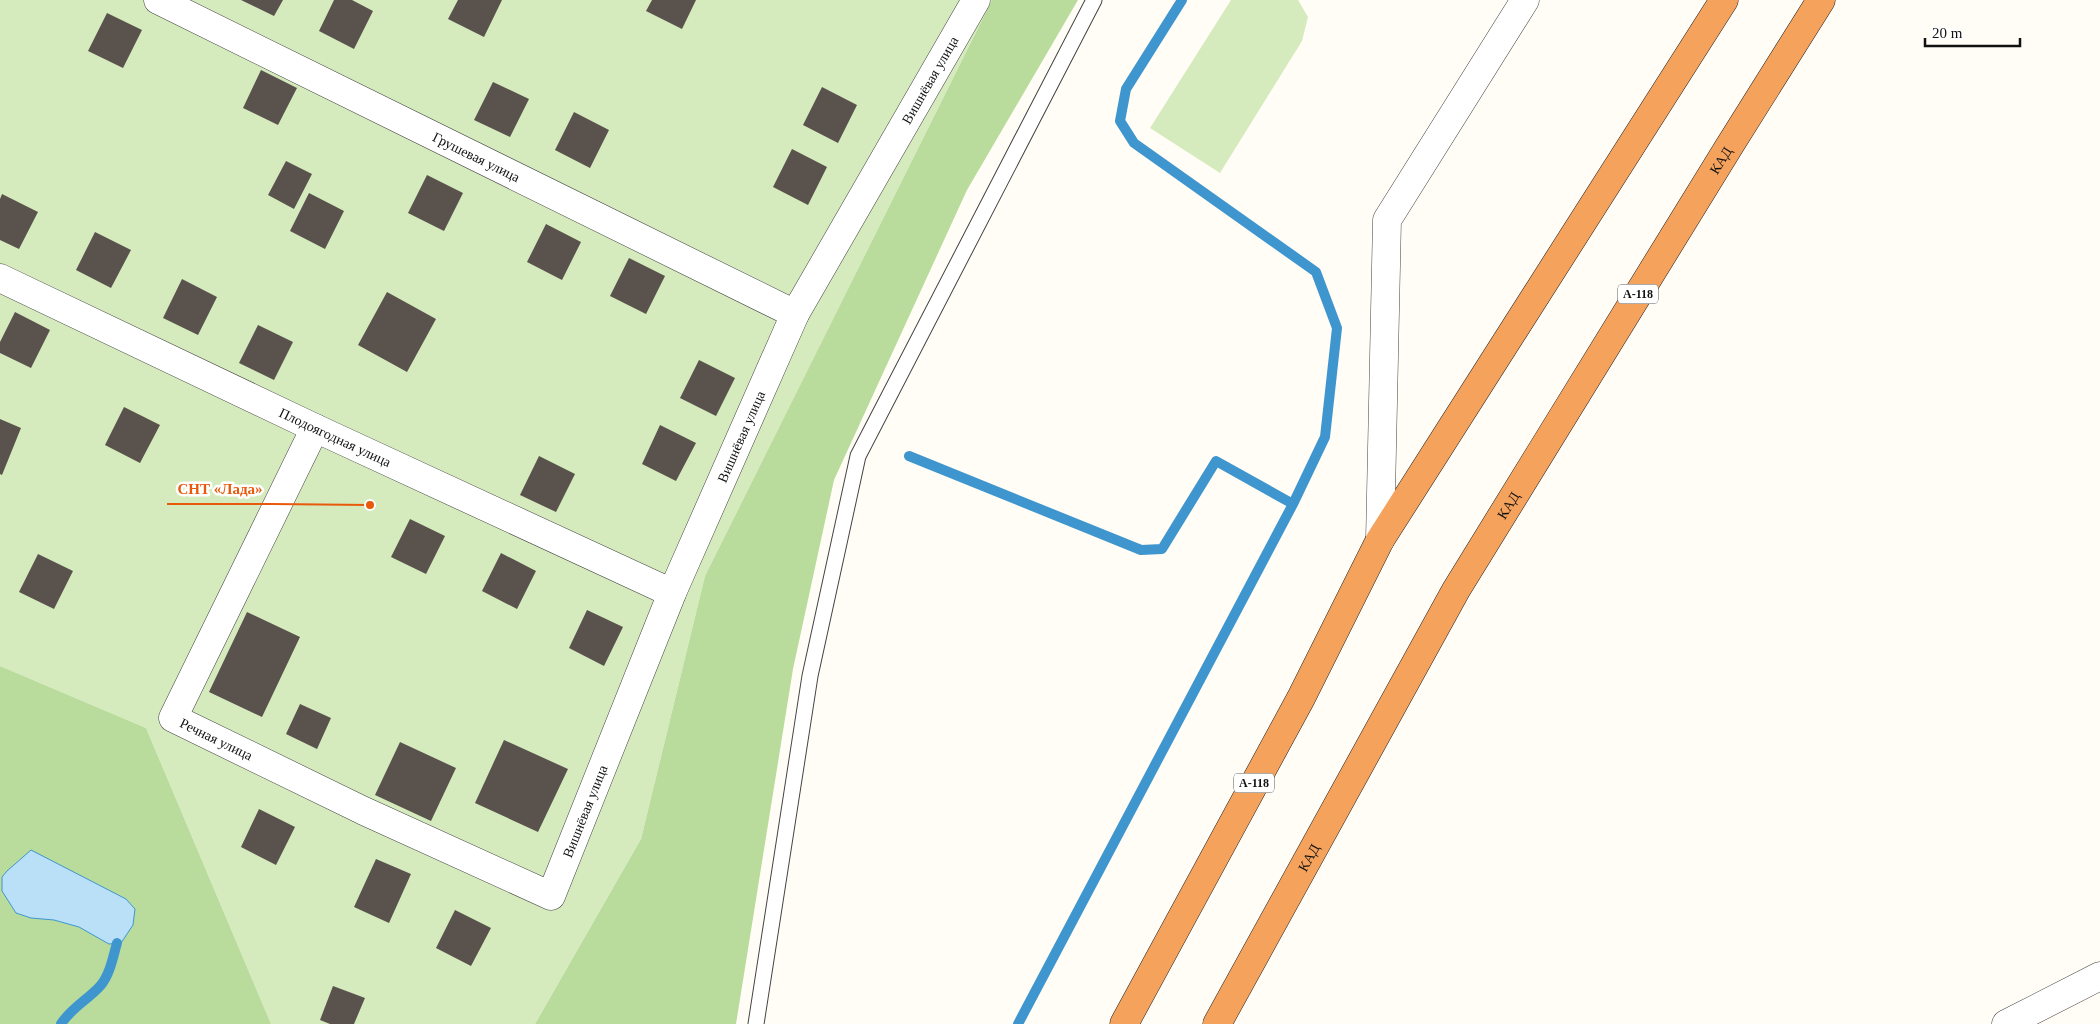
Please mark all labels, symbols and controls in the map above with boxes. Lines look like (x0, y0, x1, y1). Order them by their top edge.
scale bar (1925, 15, 2020, 47)
text: 20 m (1932, 25, 1963, 41)
street label: Вишнёвая улица (899, 33, 962, 127)
street label: Грушевая улица (430, 130, 523, 186)
street label: КАД (1707, 144, 1735, 177)
road number: А-118 (1618, 284, 1658, 304)
street label: Вишнёвая улица (715, 388, 768, 485)
street label: Плодоягодная улица (277, 405, 394, 470)
callout: СНТ «Лада» (167, 474, 272, 504)
text: СНТ «Лада» (177, 481, 263, 497)
street label: КАД (1495, 489, 1523, 522)
street label: Речная улица (177, 716, 255, 764)
street label: Вишнёвая улица (560, 762, 611, 860)
road number: А-118 (1234, 774, 1274, 792)
street label: КАД (1296, 841, 1323, 874)

